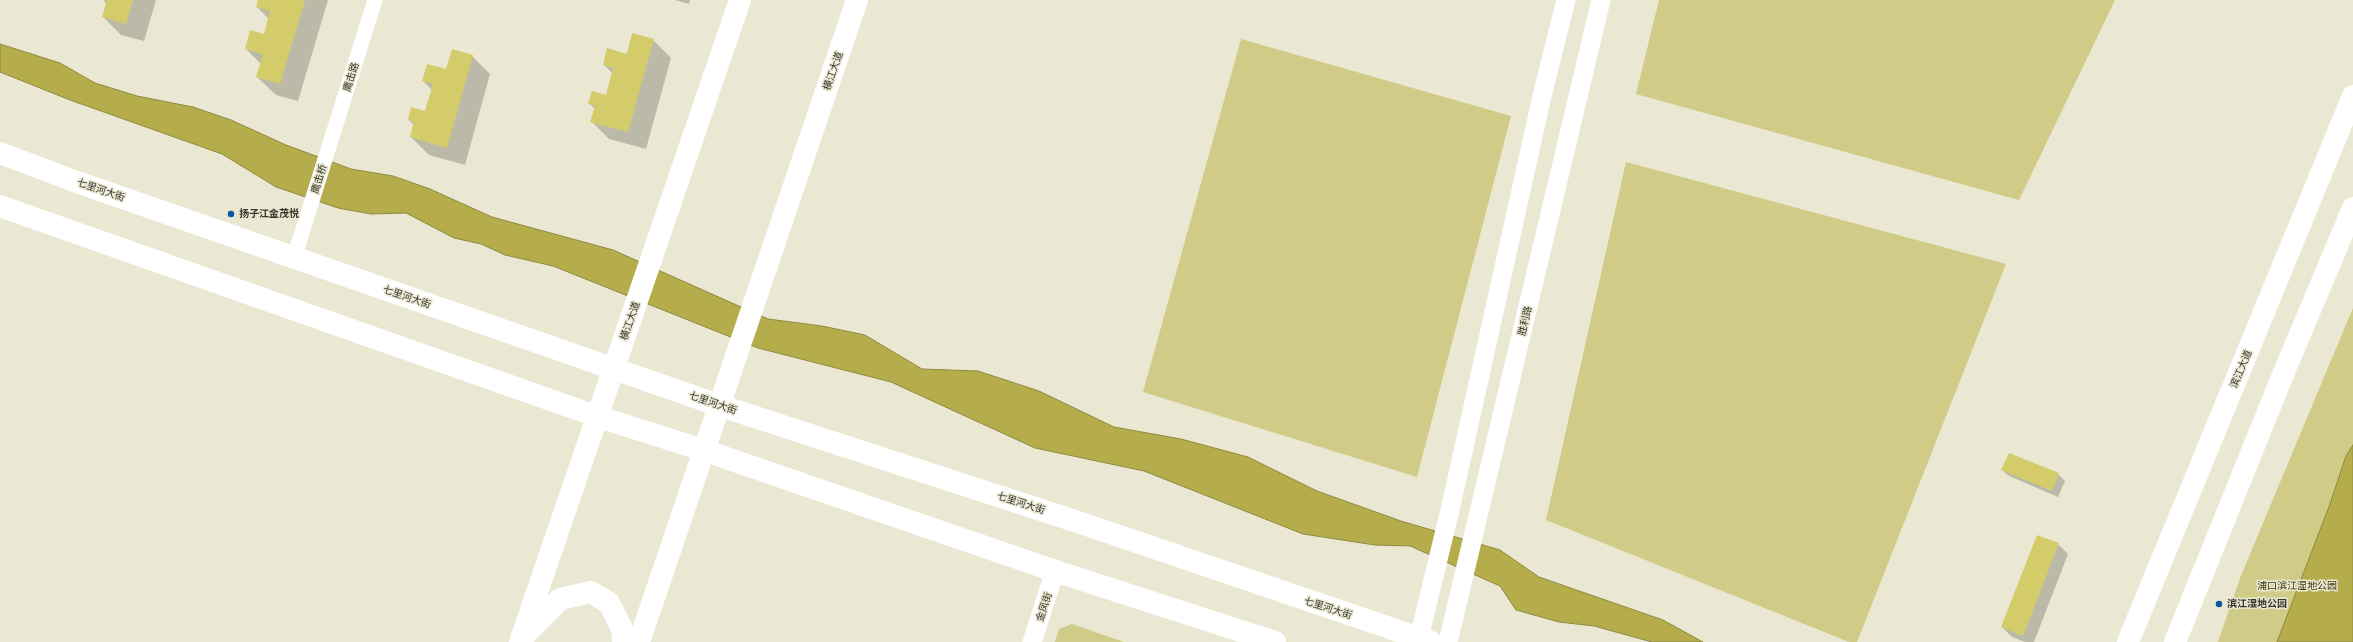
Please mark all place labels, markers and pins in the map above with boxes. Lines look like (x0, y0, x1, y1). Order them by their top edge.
place label: 扬子江金茂悦 (239, 208, 299, 220)
marker: 扬子江金茂悦 (226, 209, 236, 219)
place label: 滨江湿地公园 (2227, 598, 2287, 610)
marker: 滨江湿地公园 (2214, 599, 2224, 609)

